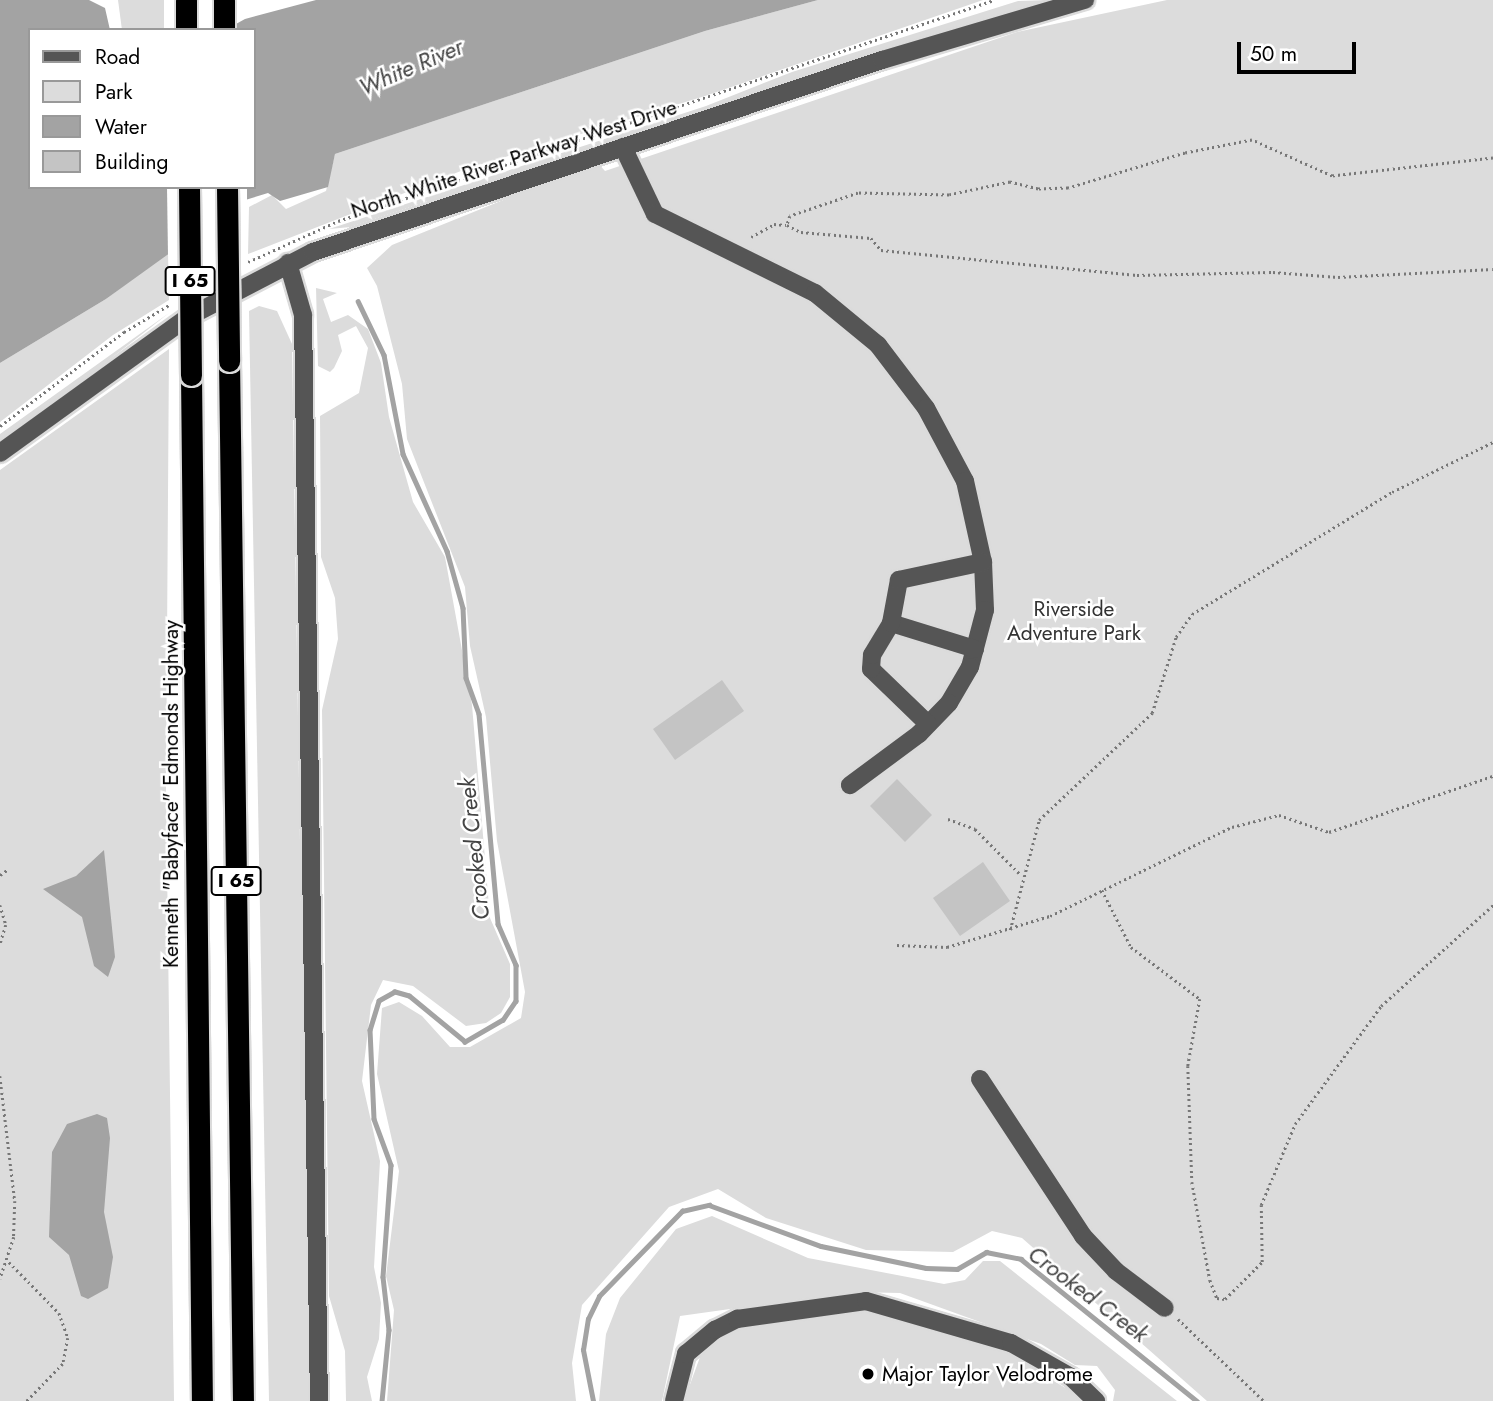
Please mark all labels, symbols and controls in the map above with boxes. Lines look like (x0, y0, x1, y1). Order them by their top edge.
legend (28, 28, 256, 189)
scale bar (1241, 28, 1360, 72)
water label: White River (355, 33, 467, 101)
text: 50 m (1250, 39, 1297, 69)
text: Road (95, 42, 140, 72)
text: Park (95, 77, 132, 107)
street label: North White River Parkway West Drive (348, 94, 680, 224)
text: Water (95, 112, 147, 142)
text: Building (95, 147, 168, 177)
road number: I 65 (164, 266, 216, 296)
park label: Riverside Adventure Park (1007, 596, 1141, 646)
street label: Kenneth "Babyface" Edmonds Highway (158, 620, 184, 968)
water label: Crooked Creek (453, 776, 495, 922)
road number: I 65 (210, 866, 262, 897)
water label: Crooked Creek (1023, 1240, 1153, 1348)
place label: Major Taylor Velodrome (882, 1361, 1093, 1387)
marker: Major Taylor Velodrome (860, 1366, 876, 1382)

